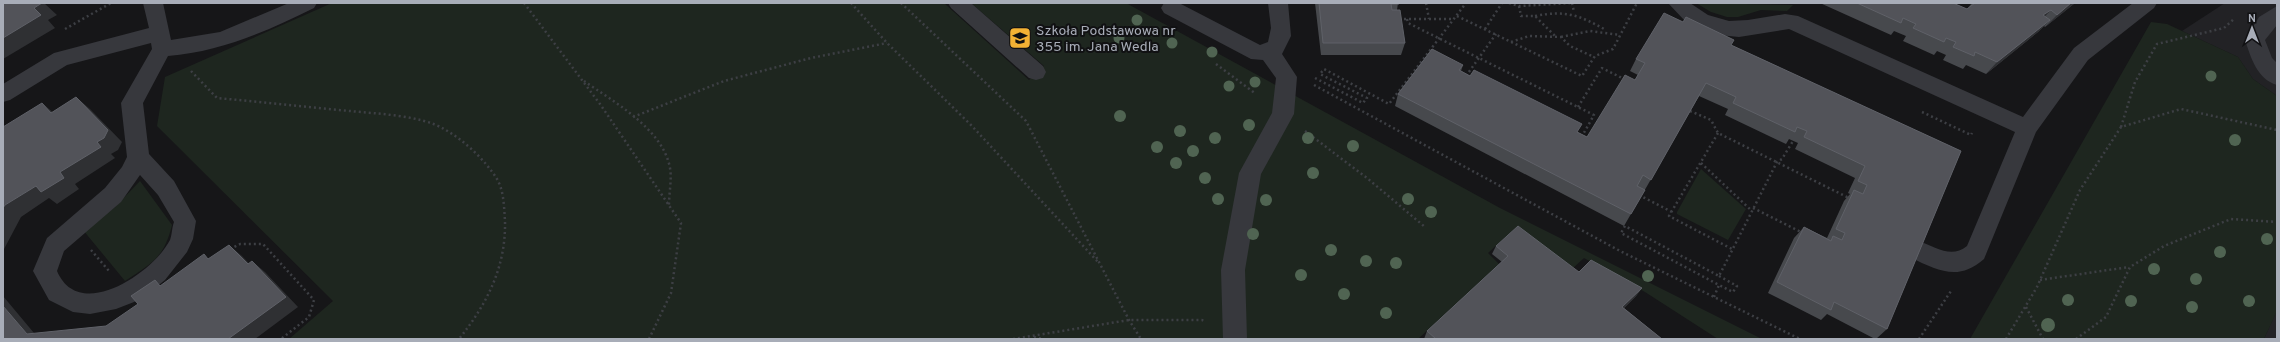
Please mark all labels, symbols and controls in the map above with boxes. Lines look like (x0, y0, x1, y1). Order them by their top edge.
north arrow (2232, 8, 2272, 48)
text: N (2248, 12, 2256, 26)
place label: Szkoła Podstawowa nr 355 im. Jana Wedla (1036, 23, 1176, 56)
school or university icon: Szkoła Podstawowa nr 355 im. Jana Wedla (1007, 25, 1033, 51)

